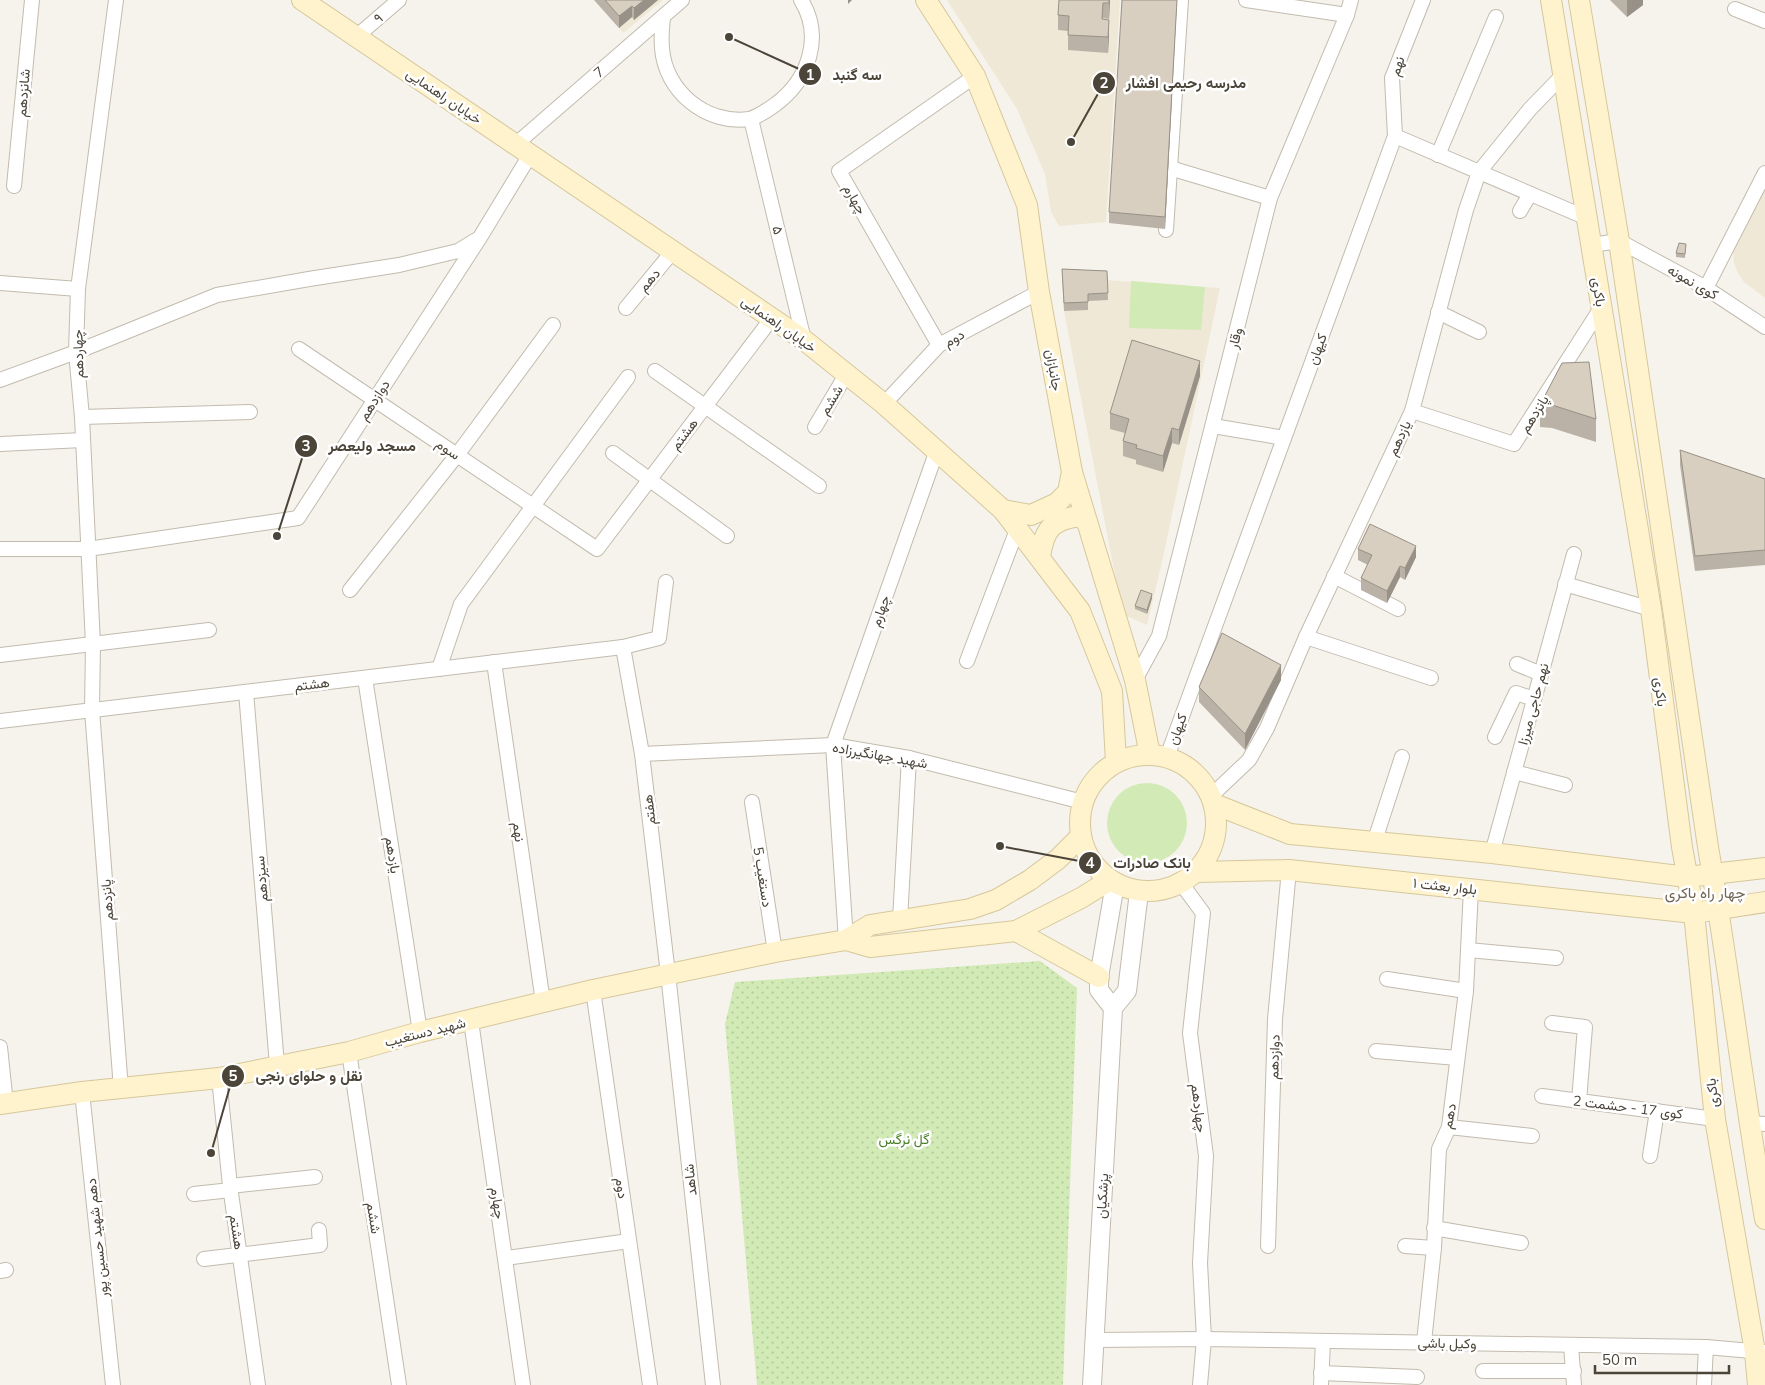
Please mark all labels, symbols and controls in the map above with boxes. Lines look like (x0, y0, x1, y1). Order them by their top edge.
street label: ۹ (370, 9, 386, 27)
street label: نهم (1385, 54, 1409, 78)
callout: سه گنبد (798, 59, 892, 89)
street label: 7 (590, 62, 608, 82)
street label: خیابان راهنمایی (403, 64, 485, 128)
text: 1 (805, 65, 815, 84)
text: سه گنبد (832, 65, 882, 84)
street label: شانزدهم (12, 68, 34, 118)
callout: مدرسه رحیمی افشار (1091, 68, 1257, 98)
text: 2 (1099, 73, 1109, 92)
text: مدرسه رحیمی افشار (1125, 73, 1246, 92)
street label: چهارم (838, 181, 871, 218)
street label: ۵ (768, 224, 788, 236)
street label: کوی نمونه (1664, 260, 1722, 304)
street label: دهم (634, 264, 664, 295)
street label: باکری (1588, 276, 1610, 308)
street label: خیابان راهنمایی (738, 291, 820, 357)
street label: دوم (940, 325, 968, 351)
street label: وقار (1223, 326, 1246, 351)
street label: چهاردهم (68, 329, 89, 379)
street label: کیهان (1303, 331, 1331, 367)
street label: جانبازان (1041, 348, 1067, 392)
street label: دوازدهم (354, 376, 394, 424)
street label: ششم (815, 382, 847, 418)
street label: پانزدهم (1515, 392, 1554, 437)
street label: هشتم (666, 414, 702, 454)
street label: یازدهم (1383, 417, 1415, 459)
callout: مسجد ولیعصر (294, 431, 426, 461)
street label: سوم (432, 434, 464, 464)
text: 3 (301, 436, 311, 455)
text: مسجد ولیعصر (327, 436, 416, 455)
street label: چهارم (866, 593, 895, 629)
street label: نهم حاجی میرزا (1513, 661, 1553, 747)
street label: هشتم (293, 673, 331, 695)
street label: باکری (1650, 676, 1672, 708)
street label: کیهان (1163, 711, 1191, 747)
street label: شهید جهانگیرزاده (831, 738, 929, 772)
street label: هفتم (638, 793, 660, 826)
street label: نهم (509, 821, 529, 843)
street label: یازدهم (381, 835, 405, 875)
street label: دستغیب 5 (749, 846, 777, 909)
callout: بانک صادرات (1078, 848, 1200, 878)
text: 4 (1085, 853, 1095, 872)
text: بانک صادرات (1113, 853, 1191, 872)
street label: سیزدهم (250, 855, 272, 903)
street label: بلوار بعثت ۱ (1412, 874, 1478, 898)
street label: پانزدهم (97, 879, 118, 921)
district label: چهار راه باکری (1665, 883, 1745, 903)
street label: شهید دستغیب (383, 1013, 467, 1051)
street label: دوازدهم (1264, 1034, 1284, 1080)
callout: نقل و حلوای رنجی (221, 1061, 373, 1091)
text: 5 (228, 1066, 238, 1085)
text: نقل و حلوای رنجی (256, 1066, 362, 1085)
street label: باکری (1702, 1077, 1722, 1109)
street label: چهاردهم (1186, 1083, 1211, 1134)
street label: کوی 17 - حشمت 2 (1572, 1091, 1684, 1123)
street label: دهم (1438, 1102, 1460, 1130)
park label: گل نرگس (879, 1130, 929, 1148)
street label: شاهد (679, 1163, 701, 1197)
street label: پزشکیان (1092, 1173, 1113, 1219)
street label: دوم (612, 1176, 632, 1200)
street label: دهم شهید حسین پور (82, 1177, 113, 1300)
street label: چهارم (486, 1186, 509, 1220)
street label: ششم (363, 1201, 385, 1235)
street label: هشتم (226, 1213, 248, 1251)
street label: وکیل باشی (1417, 1333, 1477, 1353)
scale bar (1595, 1342, 1729, 1374)
text: 50 m (1602, 1350, 1637, 1369)

